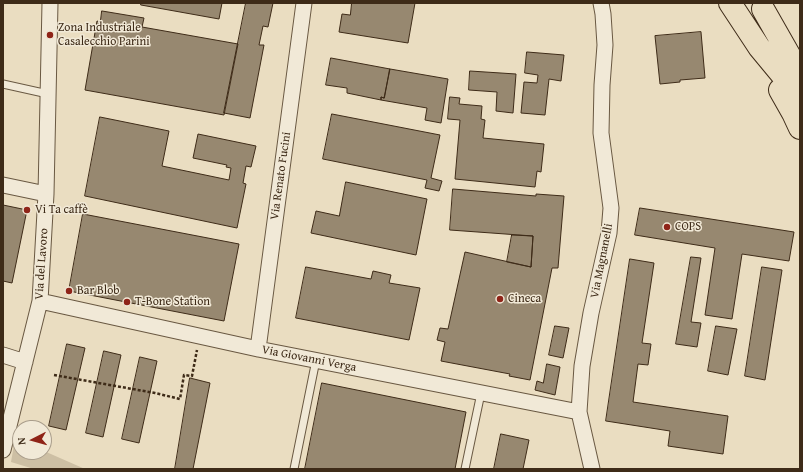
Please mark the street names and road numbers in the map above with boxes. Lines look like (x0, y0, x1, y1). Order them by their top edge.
street label: Via Renato Fucini (268, 131, 294, 221)
street label: Via Magnanelli (588, 222, 616, 300)
street label: Via del Lavoro (32, 228, 52, 300)
street label: Via Giovanni Verga (260, 343, 358, 375)

